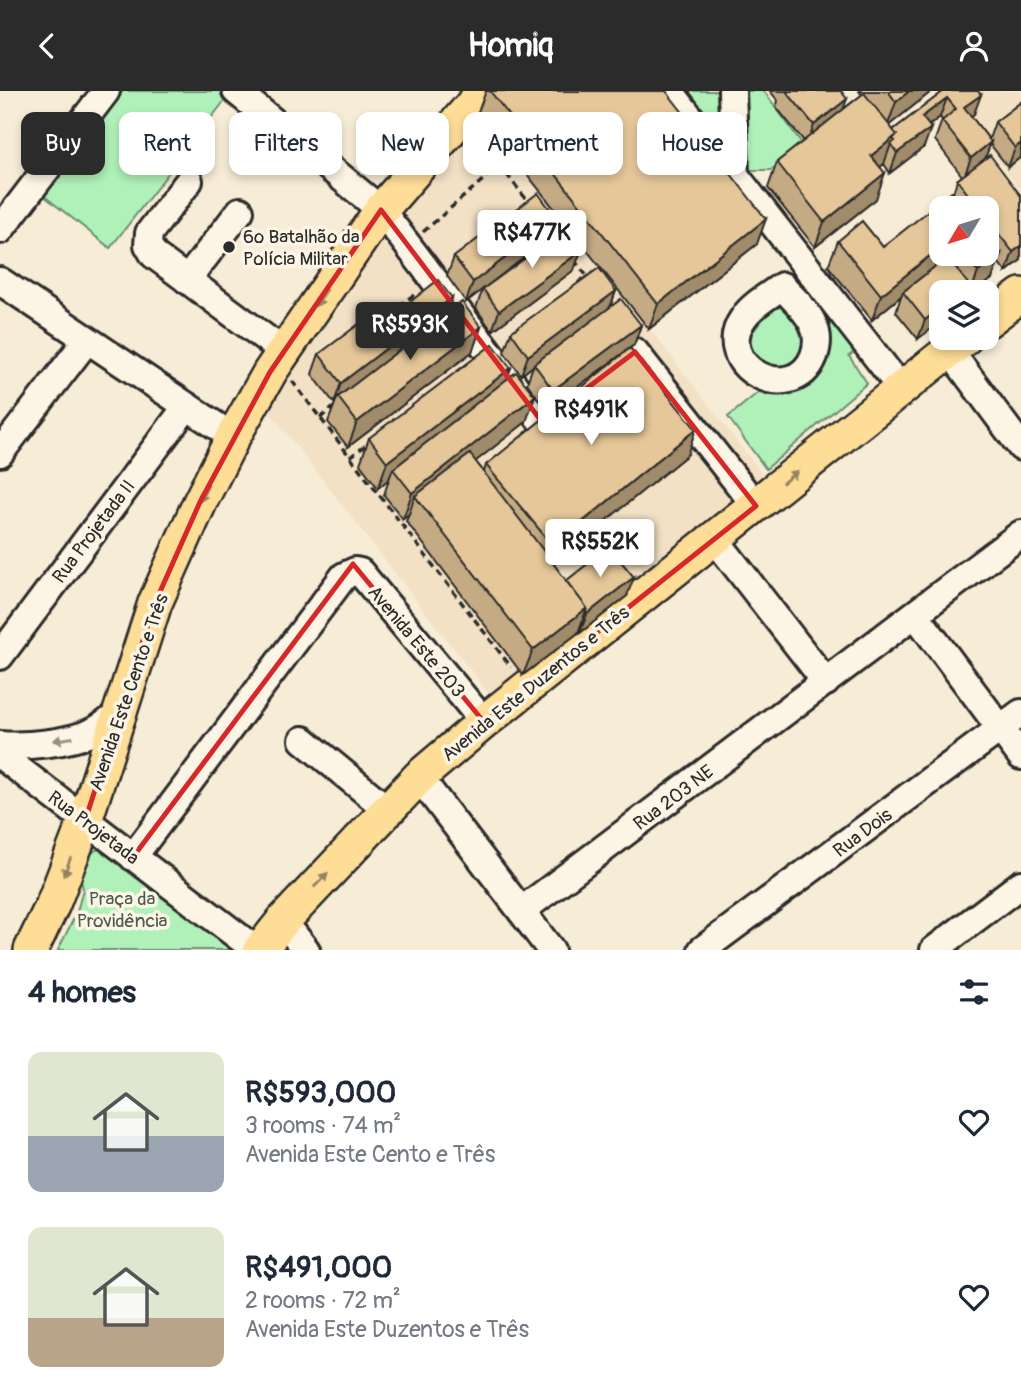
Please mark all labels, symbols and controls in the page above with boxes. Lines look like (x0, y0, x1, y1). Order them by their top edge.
text: Homiq (468, 26, 553, 66)
icon: back (28, 27, 66, 65)
icon: person (955, 27, 993, 65)
chip: Buy (21, 112, 105, 175)
chip: Rent (119, 112, 215, 175)
chip: Filters (229, 112, 342, 175)
chip: New (356, 112, 449, 175)
chip: Apartment (463, 112, 623, 175)
chip: House (637, 112, 747, 175)
north arrow (929, 196, 999, 266)
map controls (929, 196, 999, 350)
pin: R$477K (475, 211, 589, 270)
text: R$477K (493, 218, 571, 247)
place label: 6º Batalhão da Polícia Militar (243, 225, 360, 271)
marker: 6º Batalhão da Polícia Militar (221, 239, 237, 255)
button: layers (929, 280, 999, 350)
one-way arrow (314, 289, 328, 307)
pin: R$593K (353, 303, 467, 362)
text: R$593K (372, 310, 448, 339)
pin: R$491K (534, 387, 648, 447)
text: R$491K (554, 395, 628, 424)
one-way arrow (781, 470, 799, 485)
street label: Rua Projetada II (47, 475, 141, 588)
one-way arrow (199, 483, 210, 503)
pin: R$552K (543, 519, 657, 579)
text: R$552K (561, 527, 639, 556)
street label: Avenida Este 203 (362, 581, 470, 703)
street label: Avenida Este Cento e Três (84, 590, 174, 794)
street label: Avenida Este Duzentos e Três (437, 600, 635, 767)
one-way arrow (52, 734, 74, 745)
street label: Rua 203 NE (629, 760, 719, 836)
street label: Rua Projetada (43, 786, 144, 870)
street label: Rua Dois (828, 803, 897, 863)
one-way arrow (61, 857, 72, 878)
one-way arrow (313, 871, 329, 889)
park label: Praça da Providência (77, 887, 168, 933)
icon: filters (955, 973, 993, 1011)
text: 4 homes (28, 974, 136, 1011)
text: R$593,000 (245, 1074, 396, 1111)
icon: home (84, 1080, 168, 1164)
icon: heart (955, 1103, 993, 1141)
text: 3 rooms · 74 m² (245, 1111, 401, 1140)
text: Avenida Este Cento e Três (245, 1140, 495, 1169)
text: R$491,000 (245, 1249, 392, 1286)
icon: home (84, 1255, 168, 1339)
icon: heart (955, 1278, 993, 1316)
text: 2 rooms · 72 m² (245, 1286, 401, 1315)
text: Avenida Este Duzentos e Três (245, 1315, 529, 1344)

